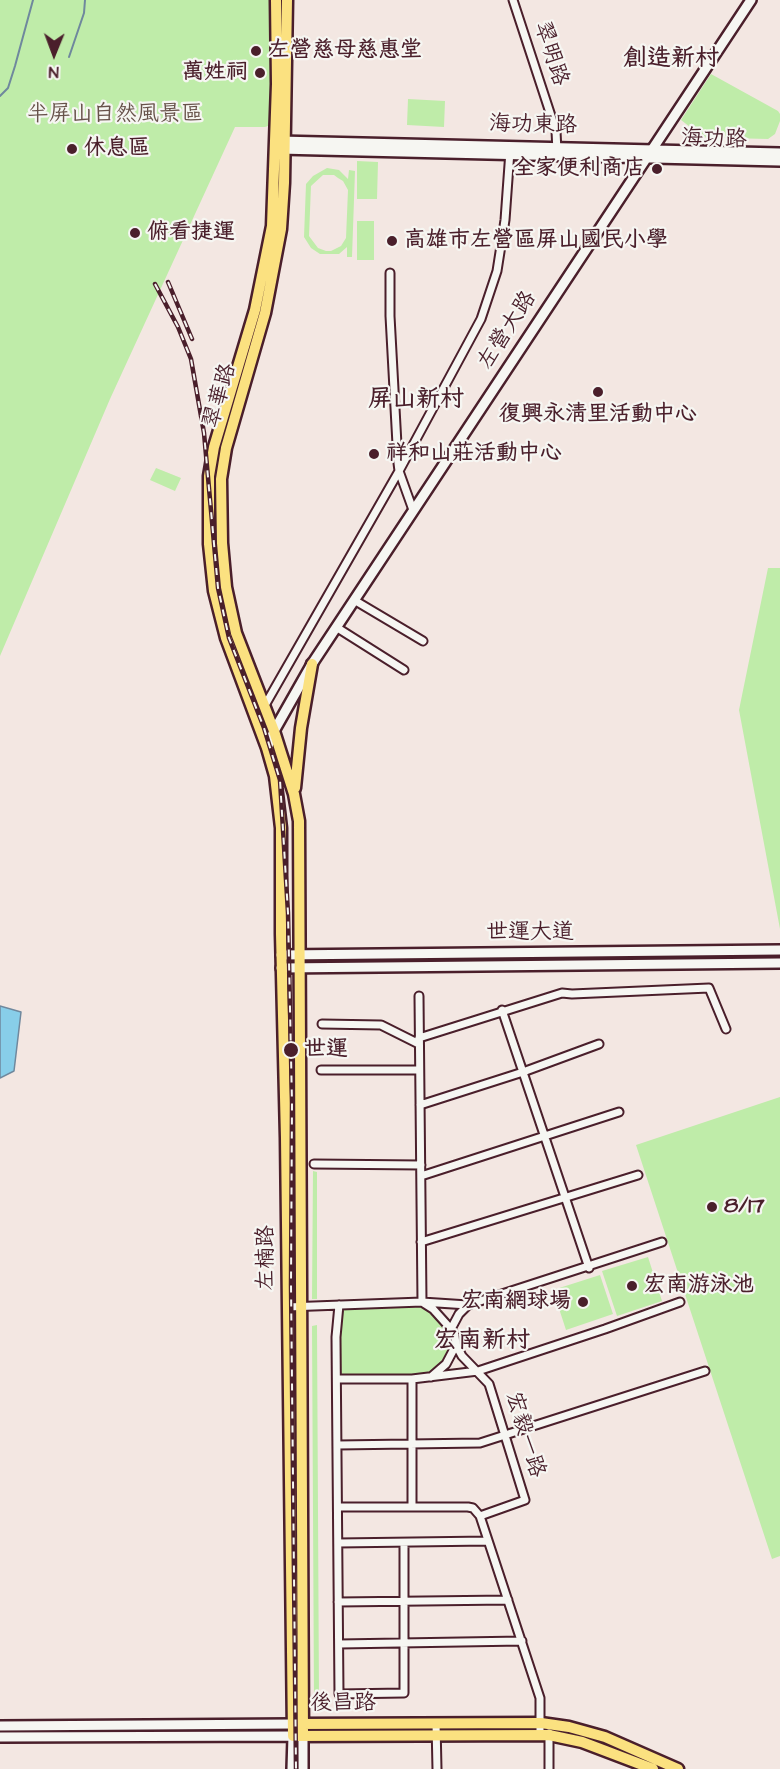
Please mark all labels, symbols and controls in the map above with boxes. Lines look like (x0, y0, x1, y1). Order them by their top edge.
street label: 翠明路 (527, 19, 573, 89)
north arrow (24, 24, 84, 84)
place label: 左營慈母慈惠堂 (268, 38, 422, 64)
marker: 左營慈母慈惠堂 (249, 44, 263, 58)
district label: 創造新村 (623, 46, 719, 74)
place label: 萬姓祠 (182, 60, 248, 86)
text: N (48, 61, 59, 83)
marker: 萬姓祠 (253, 66, 267, 80)
park label: 半屏山自然風景區 (27, 102, 203, 128)
street label: 海功東路 (489, 112, 577, 140)
street label: 海功路 (681, 126, 747, 154)
place label: 休息區 (84, 136, 150, 162)
marker: 休息區 (65, 142, 79, 156)
place label: 全家便利商店 (513, 156, 645, 182)
marker: 全家便利商店 (650, 162, 664, 176)
place label: 俯看捷運 (147, 220, 235, 246)
marker: 俯看捷運 (128, 226, 142, 240)
place label: 高雄市左營區屏山國民小學 (404, 228, 668, 254)
marker: 高雄市左營區屏山國民小學 (385, 234, 399, 248)
street label: 左營大路 (473, 287, 543, 375)
street label: 翠華路 (199, 361, 243, 431)
marker: 復興永清里活動中心 (591, 385, 605, 399)
district label: 屏山新村 (368, 387, 464, 415)
place label: 復興永清里活動中心 (499, 402, 697, 428)
place label: 祥和山莊活動中心 (386, 441, 562, 467)
marker: 祥和山莊活動中心 (367, 447, 381, 461)
street label: 世運大道 (486, 920, 574, 946)
place label: 世運 (304, 1037, 348, 1063)
marker: 世運 (282, 1041, 300, 1059)
place label: 8/17 (724, 1194, 765, 1220)
marker: 8/17 (705, 1200, 719, 1214)
street label: 左楠路 (254, 1225, 280, 1291)
place label: 宏南游泳池 (644, 1273, 754, 1299)
marker: 宏南游泳池 (625, 1279, 639, 1293)
place label: 宏南網球場 (461, 1289, 571, 1315)
marker: 宏南網球場 (576, 1295, 590, 1309)
district label: 宏南新村 (434, 1328, 530, 1356)
street label: 宏毅一路 (499, 1389, 549, 1481)
street label: 後昌路 (310, 1691, 376, 1717)

